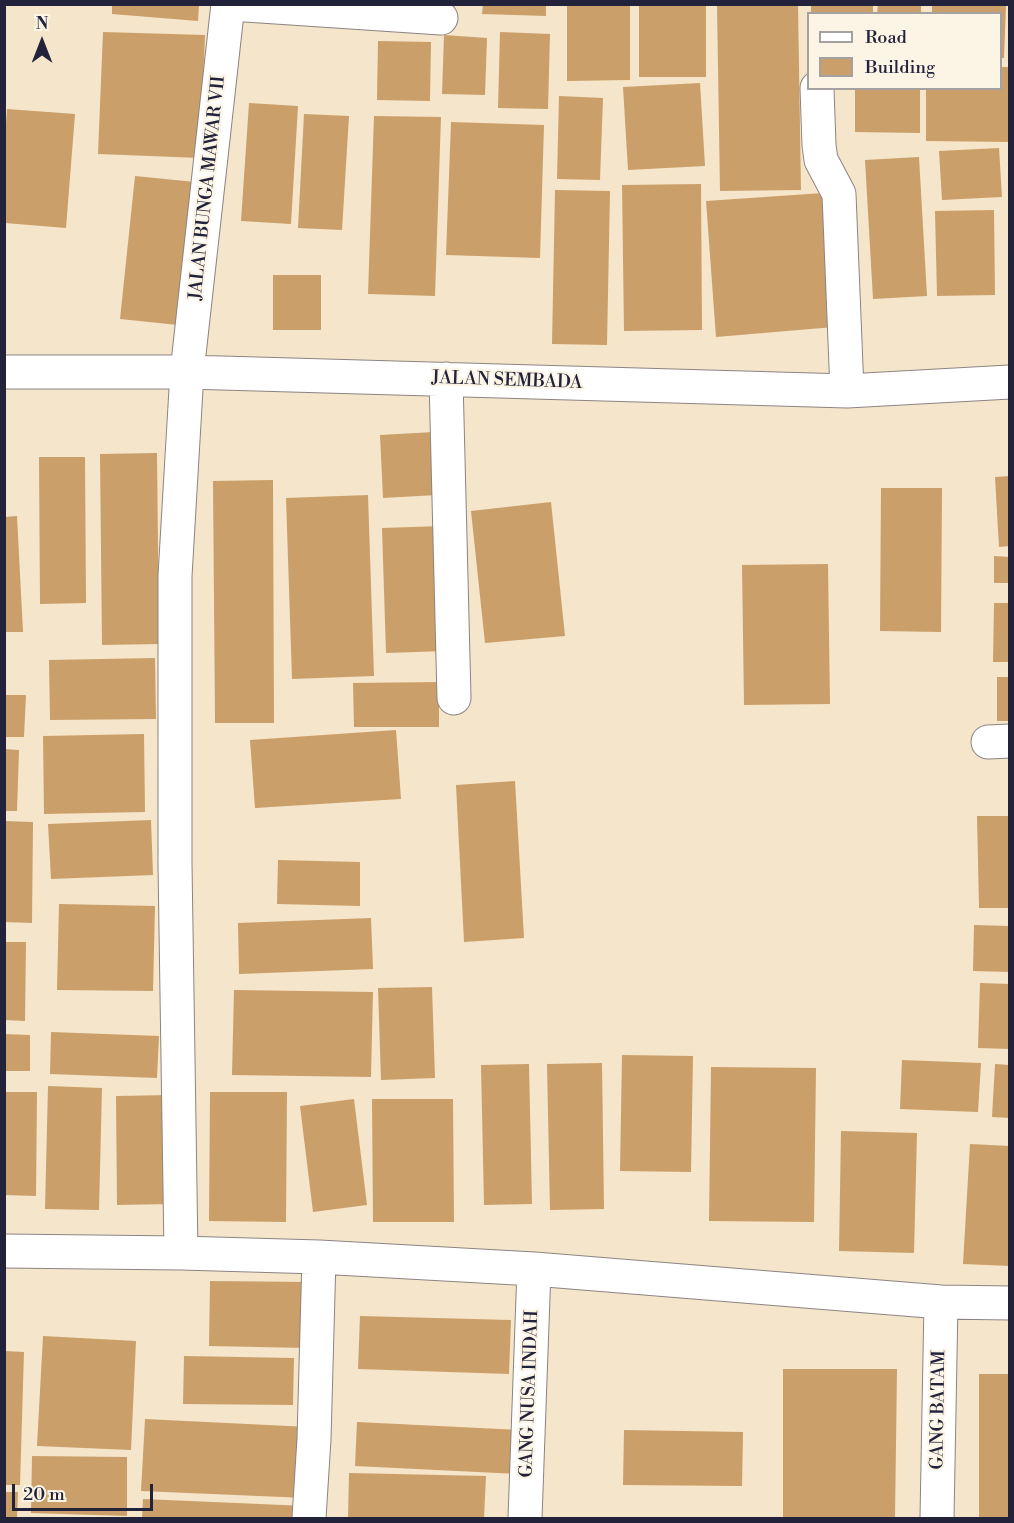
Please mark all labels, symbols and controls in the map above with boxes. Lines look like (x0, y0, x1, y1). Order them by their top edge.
north arrow (12, 12, 72, 72)
legend (807, 12, 1002, 90)
text: N (36, 14, 48, 34)
text: Road (865, 26, 907, 49)
text: Building (865, 56, 935, 79)
street label: JALAN BUNGA MAWAR VII (185, 75, 231, 301)
street label: JALAN SEMBADA (431, 368, 583, 394)
street label: GANG NUSA INDAH (516, 1310, 544, 1478)
street label: GANG BATAM (927, 1350, 951, 1470)
scale bar (15, 1472, 156, 1510)
text: 20 m (23, 1483, 65, 1506)

